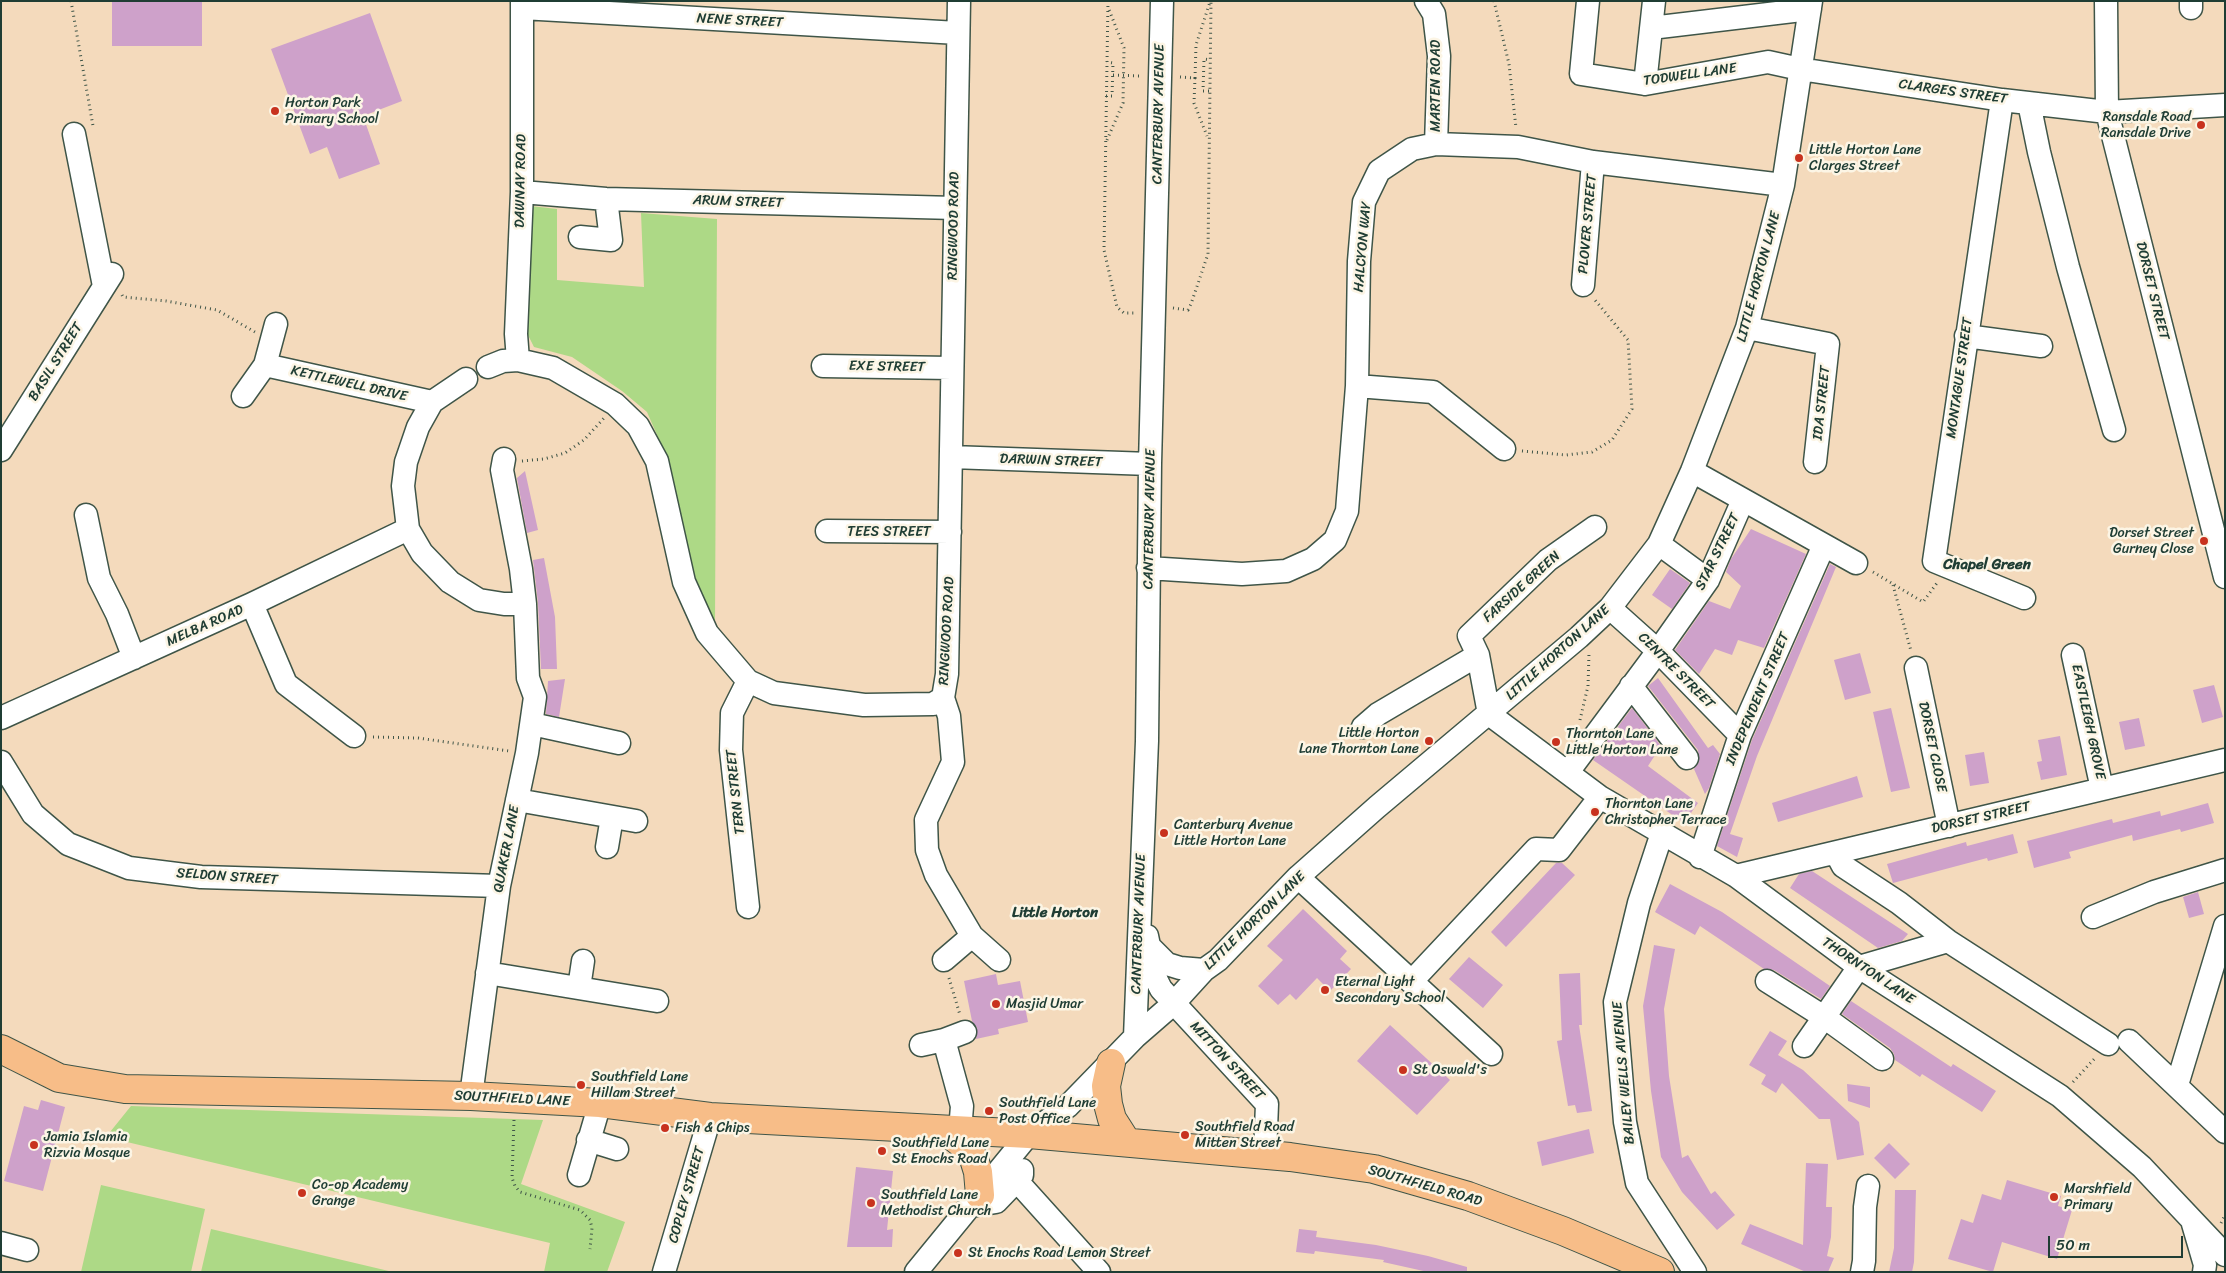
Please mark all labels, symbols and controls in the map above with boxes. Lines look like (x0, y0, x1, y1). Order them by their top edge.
street label: NENE STREET (696, 10, 784, 32)
street label: MARTEN ROAD (1428, 40, 1444, 132)
street label: CANTERBURY AVENUE (1149, 44, 1169, 184)
street label: TODWELL LANE (1642, 60, 1738, 90)
street label: CLARGES STREET (1898, 76, 2008, 108)
place label: Horton Park Primary School (285, 95, 379, 128)
marker: Horton Park Primary School (269, 105, 281, 117)
place label: Ransdale Road Ransdale Drive (2101, 109, 2191, 142)
marker: Ransdale Road Ransdale Drive (2195, 119, 2207, 131)
street label: DAWNAY ROAD (512, 134, 530, 228)
place label: Little Horton Lane Clarges Street (1809, 142, 1921, 174)
marker: Little Horton Lane Clarges Street (1793, 152, 1805, 164)
street label: RINGWOOD ROAD (945, 172, 963, 280)
street label: PLOVER STREET (1575, 173, 1601, 275)
street label: ARUM STREET (693, 192, 783, 212)
street label: HALCYON WAY (1351, 201, 1375, 293)
street label: LITTLE HORTON LANE (1733, 210, 1785, 344)
street label: DORSET STREET (2132, 240, 2172, 342)
street label: MONTAGUE STREET (1943, 317, 1977, 439)
street label: BASIL STREET (25, 320, 87, 404)
street label: EXE STREET (849, 358, 925, 376)
street label: KETTLEWELL DRIVE (289, 362, 409, 406)
street label: IDA STREET (1810, 365, 1834, 441)
street label: CANTERBURY AVENUE (1140, 449, 1160, 589)
street label: DARWIN STREET (999, 451, 1103, 471)
street label: STAR STREET (1692, 511, 1744, 593)
street label: TEES STREET (847, 524, 931, 540)
place label: Dorset Street Gurney Close (2109, 525, 2194, 558)
marker: Dorset Street Gurney Close (2198, 535, 2210, 547)
street label: FARSIDE GREEN (1480, 548, 1564, 626)
district label: Chapel Green (1943, 556, 2031, 574)
street label: RINGWOOD ROAD (936, 576, 958, 686)
street label: MELBA ROAD (164, 602, 246, 650)
street label: LITTLE HORTON LANE (1502, 602, 1614, 704)
street label: CENTRE STREET (1634, 629, 1718, 713)
street label: INDEPENDENT STREET (1722, 630, 1794, 768)
street label: EASTLEIGH GROVE (2068, 663, 2108, 781)
street label: DORSET CLOSE (1914, 700, 1950, 794)
place label: Little Horton Lane Thornton Lane (1299, 725, 1419, 758)
place label: Thornton Lane Little Horton Lane (1566, 726, 1678, 759)
marker: Little Horton Lane Thornton Lane (1423, 735, 1435, 747)
marker: Thornton Lane Little Horton Lane (1550, 736, 1562, 748)
street label: TERN STREET (723, 749, 749, 835)
place label: Thornton Lane Christopher Terrace (1605, 796, 1726, 829)
street label: DORSET STREET (1930, 799, 2032, 837)
street label: QUAKER LANE (490, 804, 524, 894)
marker: Thornton Lane Christopher Terrace (1589, 806, 1601, 818)
place label: Canterbury Avenue Little Horton Lane (1174, 817, 1293, 850)
marker: Canterbury Avenue Little Horton Lane (1158, 827, 1170, 839)
street label: CANTERBURY AVENUE (1128, 854, 1150, 994)
street label: SELDON STREET (176, 865, 278, 889)
street label: LITTLE HORTON LANE (1201, 868, 1309, 974)
district label: Little Horton (1012, 904, 1098, 922)
street label: THORNTON LANE (1819, 934, 1917, 1008)
place label: Eternal Light Secondary School (1335, 974, 1445, 1006)
marker: Eternal Light Secondary School (1319, 984, 1331, 996)
place label: Masjid Umar (1006, 996, 1083, 1012)
marker: Masjid Umar (990, 998, 1002, 1010)
street label: BAILEY WELLS AVENUE (1609, 1001, 1639, 1145)
street label: MITTON STREET (1186, 1018, 1268, 1104)
place label: St Oswald's (1413, 1062, 1487, 1078)
marker: St Oswald's (1397, 1064, 1409, 1076)
place label: Southfield Lane Hillam Street (591, 1069, 688, 1102)
marker: Southfield Lane Hillam Street (575, 1079, 587, 1091)
street label: SOUTHFIELD LANE (454, 1088, 570, 1110)
place label: Southfield Lane Post Office (999, 1095, 1096, 1128)
marker: Southfield Lane Post Office (983, 1105, 995, 1117)
place label: Southfield Road Mitten Street (1195, 1119, 1294, 1152)
place label: Fish & Chips (675, 1120, 749, 1136)
marker: Fish & Chips (659, 1122, 671, 1134)
place label: Jamia Islamia Rizvia Mosque (44, 1129, 130, 1162)
marker: Southfield Road Mitten Street (1179, 1129, 1191, 1141)
place label: Southfield Lane St Enochs Road (892, 1135, 989, 1168)
marker: Jamia Islamia Rizvia Mosque (28, 1139, 40, 1151)
street label: COPLEY STREET (665, 1145, 709, 1245)
marker: Southfield Lane St Enochs Road (876, 1145, 888, 1157)
street label: SOUTHFIELD ROAD (1366, 1162, 1484, 1210)
place label: Co-op Academy Grange (312, 1177, 408, 1210)
place label: Marshfield Primary (2064, 1181, 2131, 1214)
marker: Co-op Academy Grange (296, 1187, 308, 1199)
place label: Southfield Lane Methodist Church (881, 1187, 991, 1220)
marker: Marshfield Primary (2048, 1191, 2060, 1203)
marker: Southfield Lane Methodist Church (865, 1197, 877, 1209)
scale bar (2051, 1226, 2186, 1258)
text: 50 m (2056, 1232, 2090, 1258)
place label: St Enochs Road Lemon Street (968, 1245, 1150, 1261)
marker: St Enochs Road Lemon Street (952, 1247, 964, 1259)

